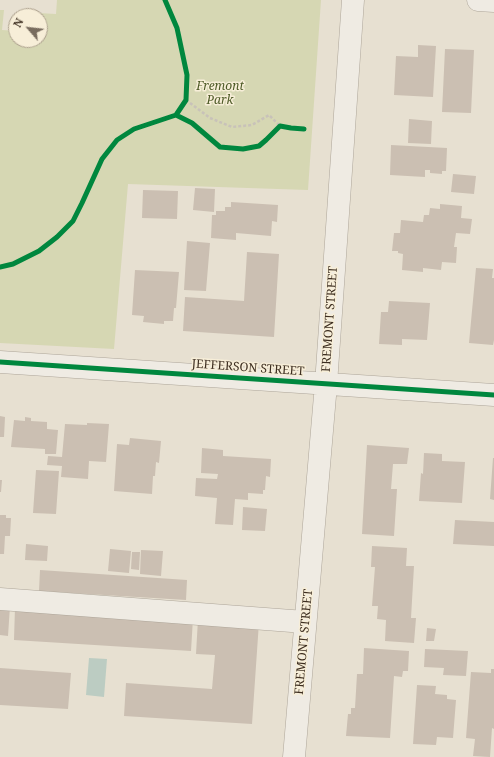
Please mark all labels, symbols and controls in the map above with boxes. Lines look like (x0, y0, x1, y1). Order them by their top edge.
north arrow (8, 8, 48, 48)
text: N (9, 15, 27, 30)
park label: Fremont Park (196, 80, 244, 108)
street label: FREMONT STREET (319, 266, 341, 372)
street label: JEFFERSON STREET (191, 357, 305, 379)
street label: FREMONT STREET (292, 589, 316, 695)

